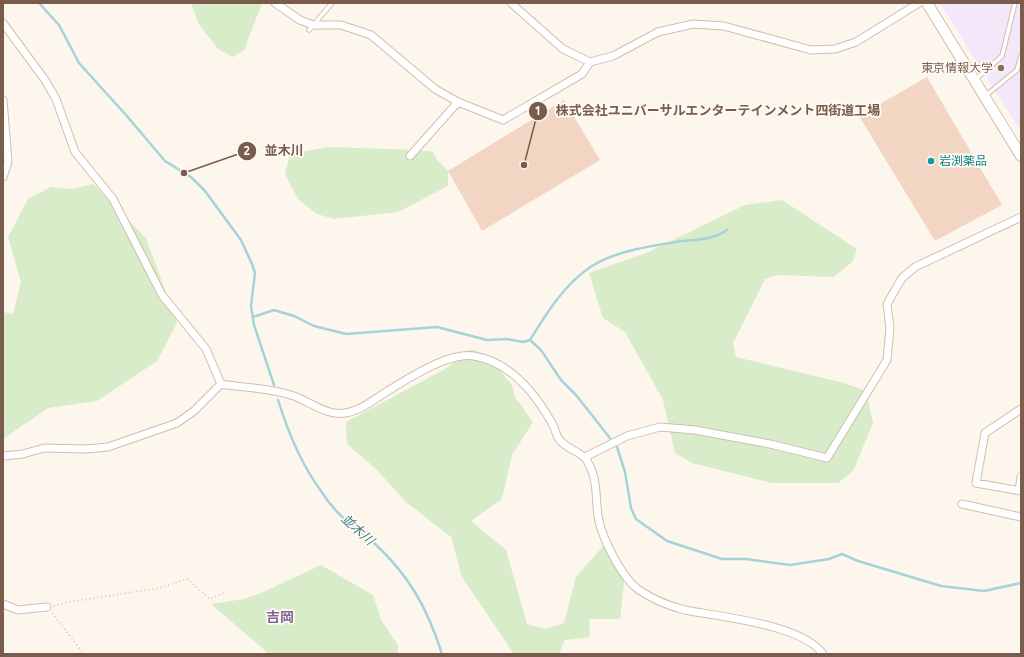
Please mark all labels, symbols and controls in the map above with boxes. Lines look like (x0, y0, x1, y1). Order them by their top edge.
place label: 東京情報大学 (921, 61, 993, 74)
marker: 東京情報大学 (996, 63, 1006, 73)
callout: 株式会社ユニバーサルエンターテインメント四街道工場 (528, 98, 889, 123)
text: 株式会社ユニバーサルエンターテインメント四街道工場 (556, 103, 880, 117)
text: 1 (535, 104, 541, 117)
callout: 並木川 (237, 138, 312, 163)
text: 並木川 (264, 143, 304, 157)
text: 2 (244, 144, 251, 157)
place label: 岩渕薬品 (939, 154, 987, 167)
marker: 岩渕薬品 (926, 156, 936, 166)
water label: 並木川 (339, 511, 379, 549)
district label: 吉岡 (266, 609, 294, 625)

